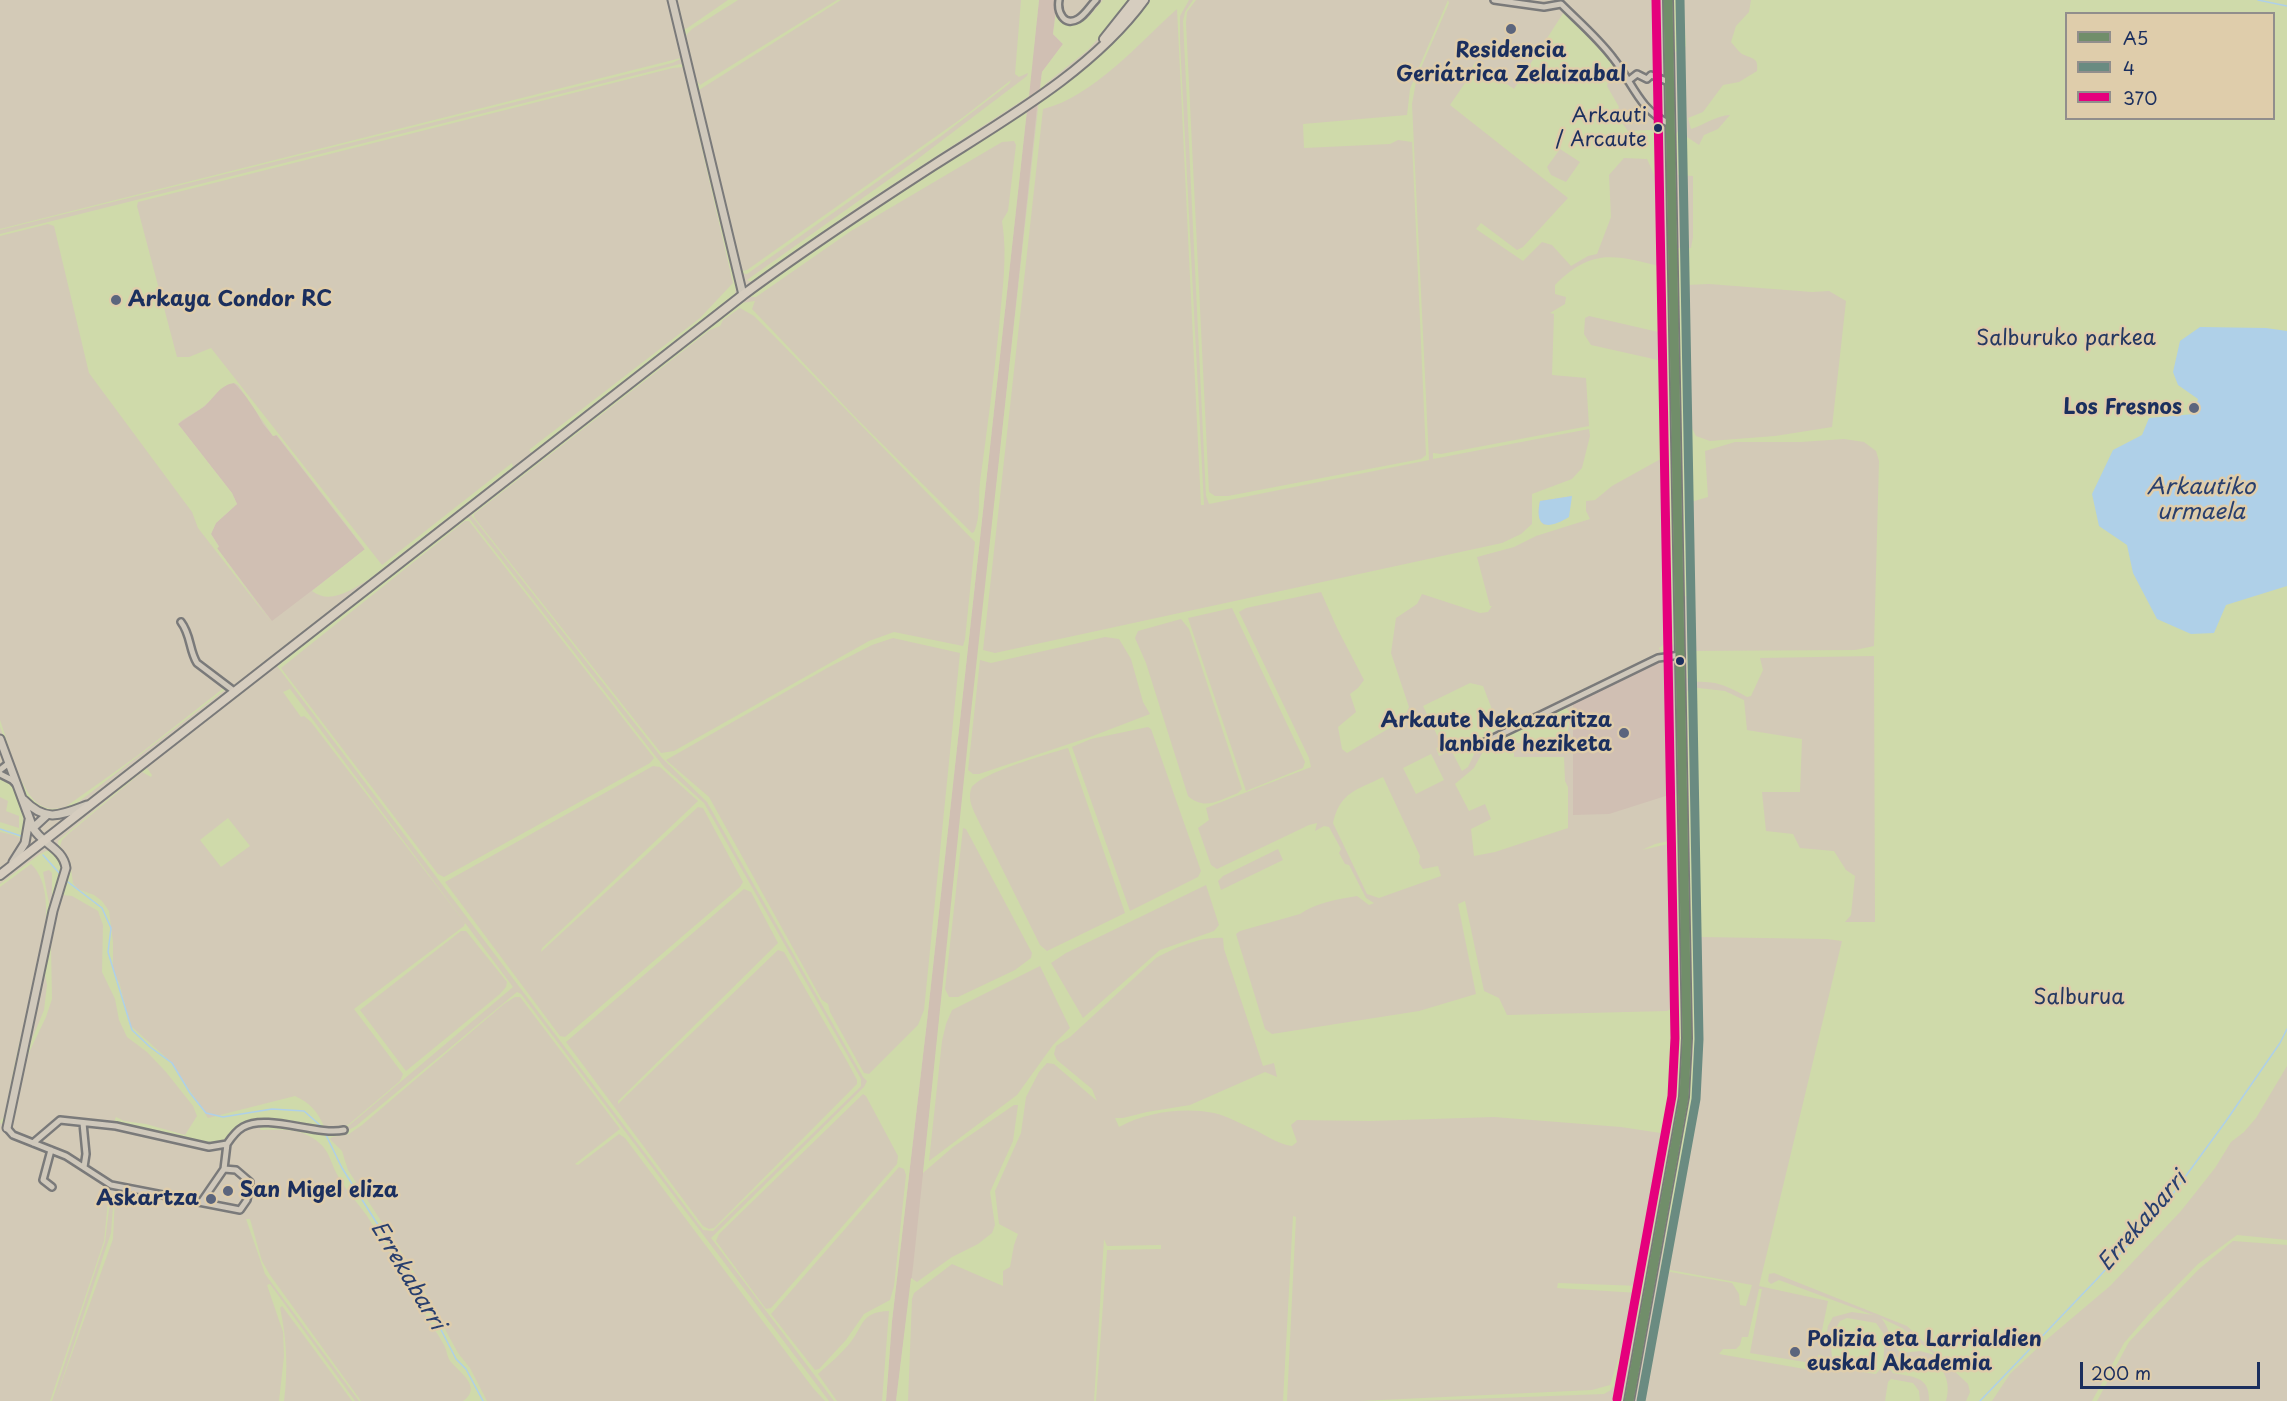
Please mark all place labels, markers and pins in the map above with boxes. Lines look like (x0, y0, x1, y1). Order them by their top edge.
marker: Residencia Geriátrica Zelaizabal (1504, 22, 1518, 36)
place label: Residencia Geriátrica Zelaizabal (1396, 38, 1626, 88)
place label: Arkauti / Arcaute (1555, 104, 1647, 151)
marker: Arkauti / Arcaute (1652, 122, 1664, 134)
place label: Arkaya Condor RC (128, 287, 332, 313)
marker: Arkaya Condor RC (109, 293, 123, 307)
place label: Los Fresnos (2063, 395, 2182, 421)
marker: Los Fresnos (2187, 401, 2201, 415)
unlabelled marker (1674, 655, 1686, 667)
place label: Arkaute Nekazaritza lanbide heziketa (1381, 708, 1612, 758)
marker: Arkaute Nekazaritza lanbide heziketa (1617, 726, 1631, 740)
place label: San Migel eliza (240, 1178, 398, 1204)
marker: San Migel eliza (221, 1184, 235, 1198)
place label: Askartza (96, 1186, 199, 1212)
marker: Askartza (204, 1192, 218, 1206)
place label: Polizia eta Larrialdien euskal Akademia (1807, 1327, 2042, 1377)
marker: Polizia eta Larrialdien euskal Akademia (1788, 1345, 1802, 1359)

